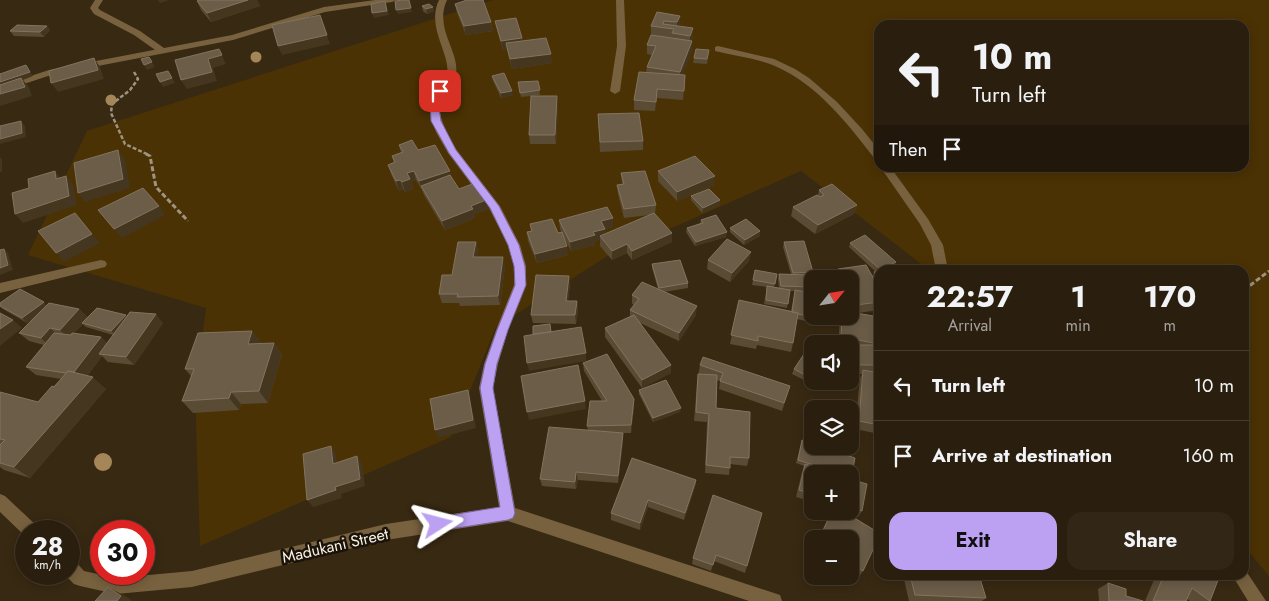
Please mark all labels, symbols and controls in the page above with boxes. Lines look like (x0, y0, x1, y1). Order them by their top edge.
text: 10 m (972, 32, 1052, 82)
icon: left (889, 40, 954, 105)
pin (419, 70, 461, 112)
icon: arrive (426, 77, 454, 105)
text: Turn left (972, 78, 1046, 110)
icon: arrive (938, 135, 966, 163)
text: Then (889, 136, 928, 163)
north arrow (804, 270, 859, 325)
map controls (804, 270, 859, 585)
text: 22:57 (927, 275, 1013, 318)
text: 1 (1070, 275, 1086, 318)
text: 170 (1143, 275, 1196, 318)
text: Arrival (948, 314, 992, 337)
text: min (1066, 314, 1091, 337)
text: m (1164, 314, 1176, 337)
button: sound (804, 335, 859, 390)
icon: left (889, 372, 917, 400)
text: Turn left (932, 372, 1005, 399)
text: 10 m (1194, 372, 1234, 399)
button: layers (804, 400, 859, 455)
icon: arrive (889, 442, 917, 470)
text: Arrive at destination (932, 442, 1112, 469)
text: 160 m (1183, 442, 1234, 469)
button: + (804, 465, 859, 520)
position arrow (411, 497, 463, 549)
button: Exit (889, 512, 1057, 570)
button: Share (1067, 512, 1234, 570)
speed limit sign: 30 (90, 520, 155, 585)
street label: Madukani Street (280, 522, 391, 569)
text: 28 (31, 528, 64, 564)
button: − (804, 530, 859, 585)
text: km/h (34, 556, 61, 574)

